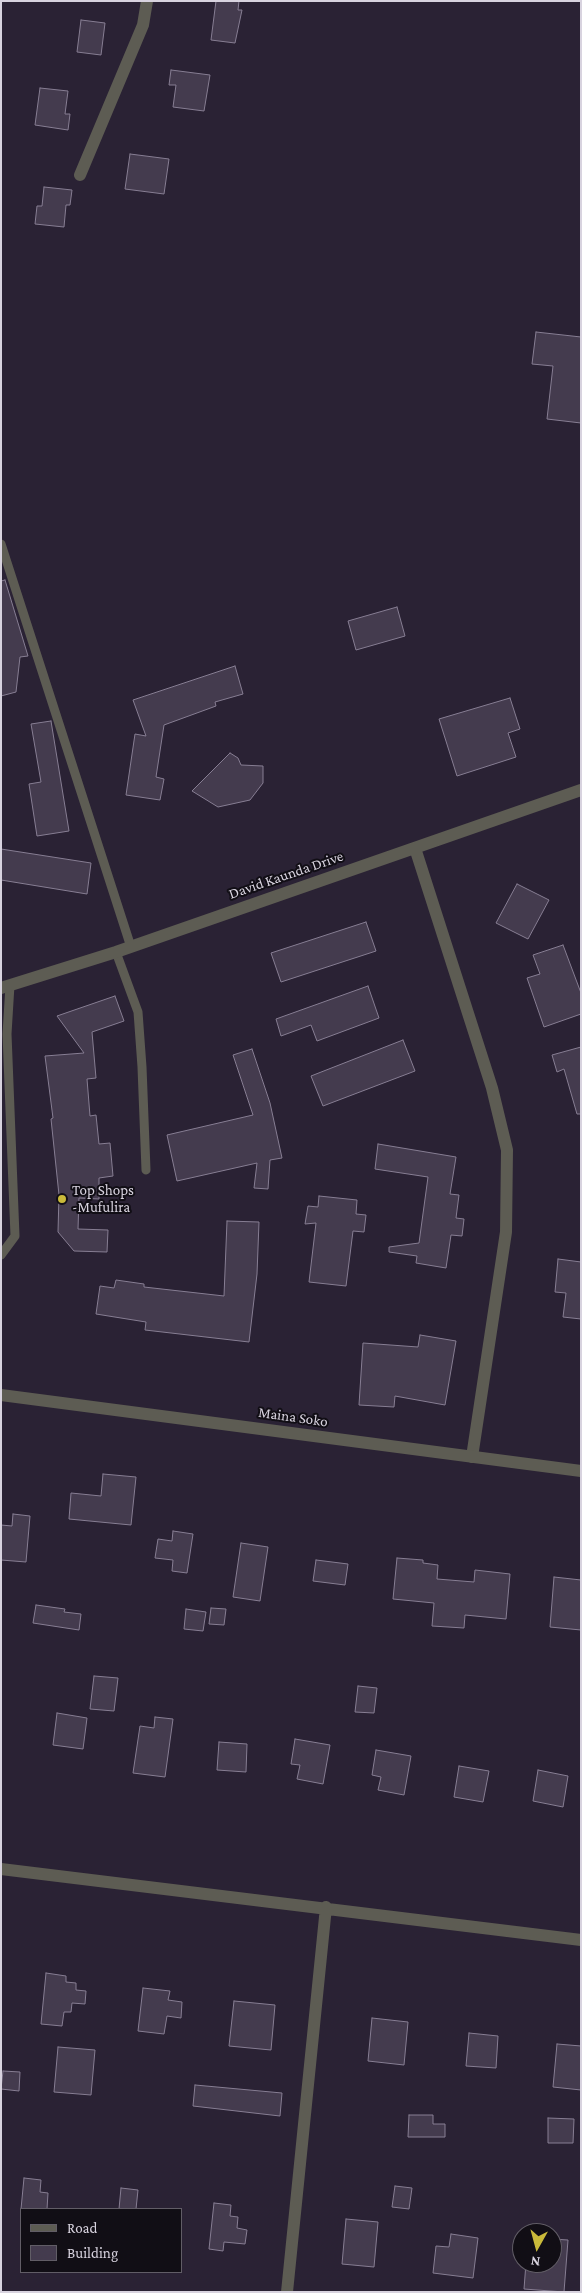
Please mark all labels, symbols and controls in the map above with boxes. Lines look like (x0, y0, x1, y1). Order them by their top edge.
street label: David Kaunda Drive (226, 847, 346, 903)
place label: Top Shops -Mufulira (72, 1181, 134, 1216)
marker: Top Shops -Mufulira (56, 1193, 68, 1205)
street label: Maina Soko (257, 1403, 329, 1431)
legend (20, 2208, 182, 2273)
text: Road (67, 2220, 97, 2236)
north arrow (512, 2223, 562, 2273)
text: Building (67, 2245, 118, 2261)
text: N (530, 2253, 541, 2270)

